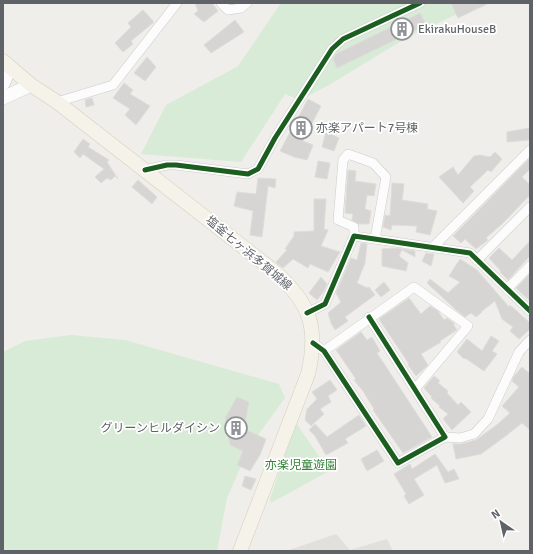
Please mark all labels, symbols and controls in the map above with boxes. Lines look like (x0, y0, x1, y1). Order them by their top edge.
building icon: EkirakuHouseB (389, 16, 415, 42)
place label: EkirakuHouseB (418, 22, 496, 37)
building icon: 亦楽アパート7号棟 (288, 115, 314, 141)
place label: 亦楽アパート7号棟 (316, 121, 418, 136)
street label: 塩釜七ヶ浜多賀城線 (202, 213, 295, 294)
building icon: グリーンヒルダイシン (223, 415, 249, 441)
place label: グリーンヒルダイシン (101, 421, 220, 436)
park label: 亦楽児童遊園 (265, 458, 337, 473)
north arrow (481, 502, 521, 542)
text: N (489, 507, 502, 522)

